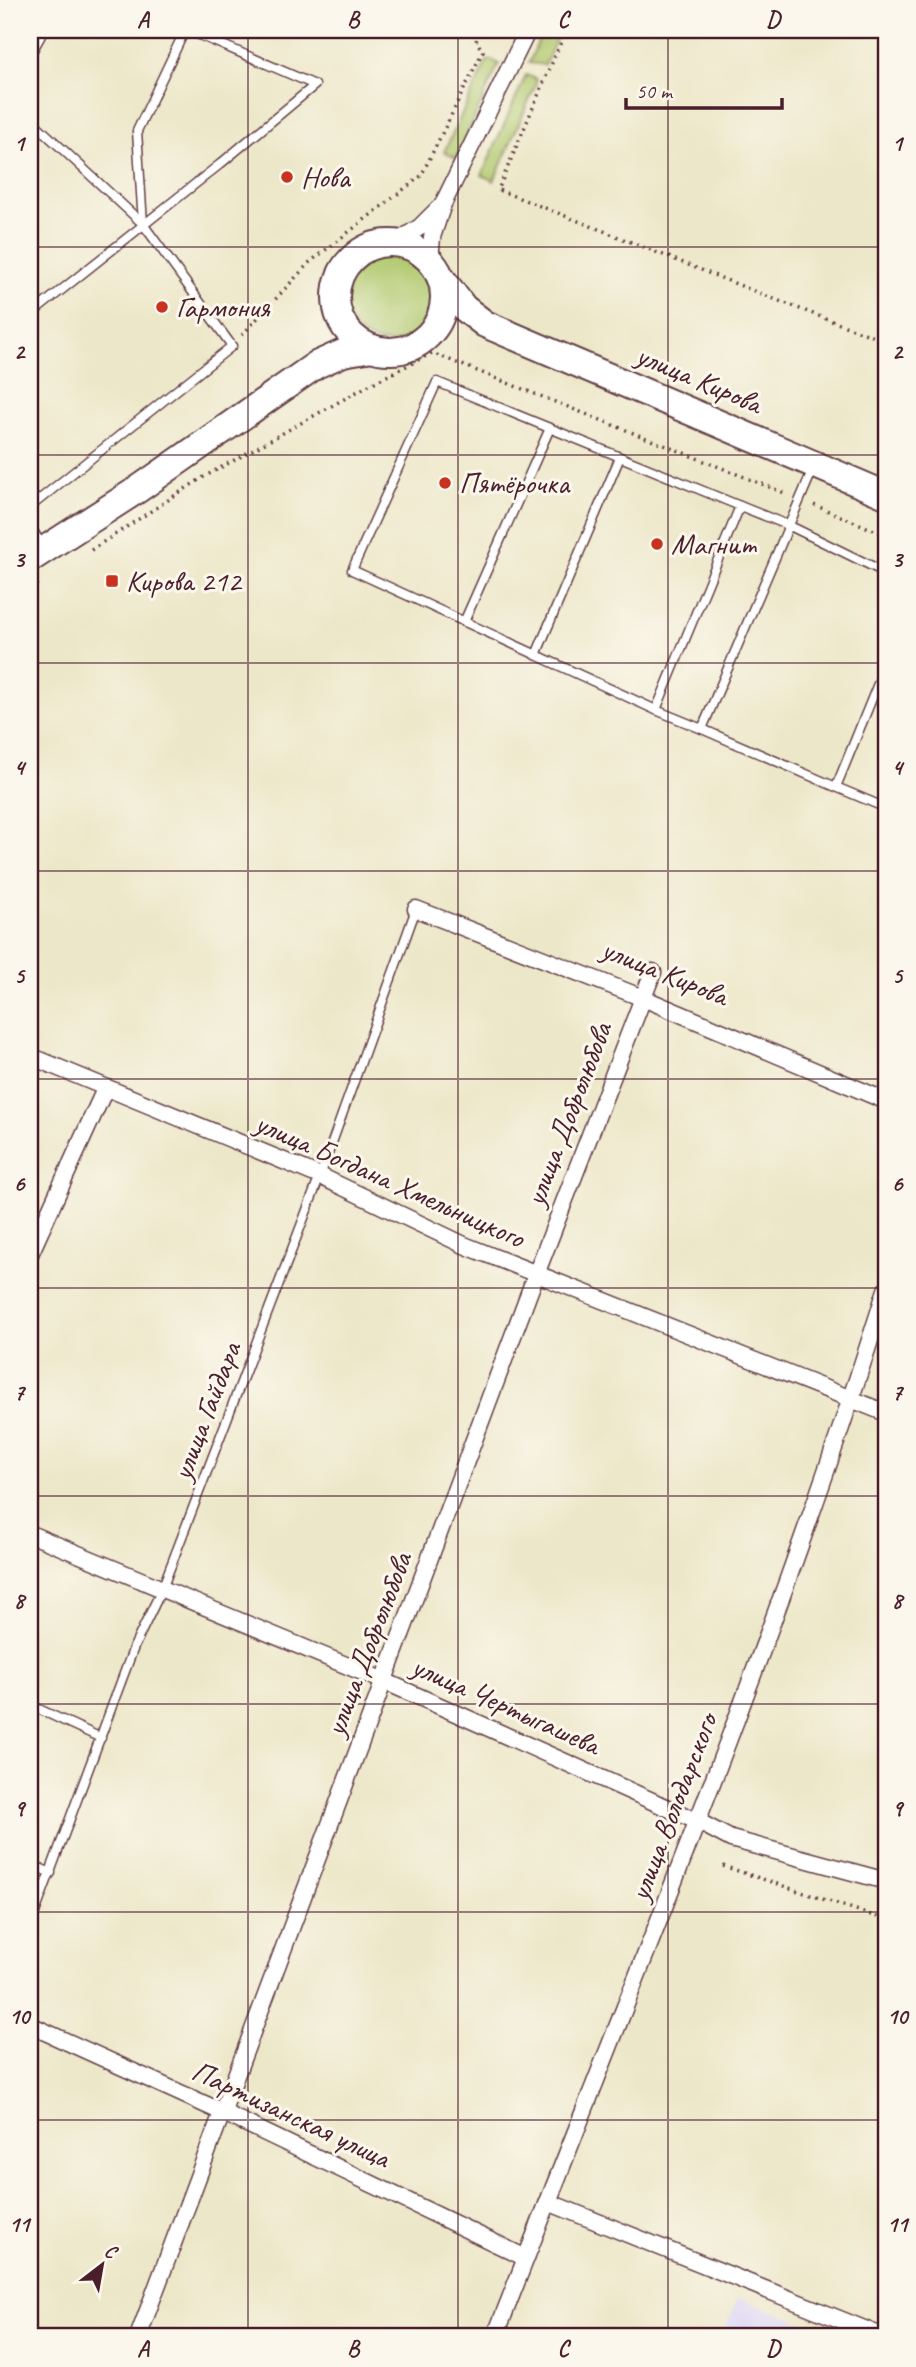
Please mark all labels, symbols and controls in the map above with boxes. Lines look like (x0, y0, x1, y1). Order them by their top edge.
text: A (137, 5, 151, 34)
text: B (347, 5, 361, 34)
text: C (558, 5, 572, 34)
text: D (766, 5, 782, 34)
scale bar (626, 66, 781, 110)
text: 50 m (636, 78, 674, 104)
text: 1 (14, 129, 27, 158)
text: 1 (892, 129, 905, 158)
place label: Нова (301, 158, 352, 196)
marker: Нова (279, 169, 295, 185)
place label: Гармония (176, 288, 271, 326)
marker: Гармония (154, 299, 170, 315)
street label: улица Кирова (629, 335, 770, 423)
text: 2 (14, 337, 27, 366)
text: 2 (892, 337, 905, 366)
place label: Пятёрочка (459, 464, 571, 502)
marker: Пятёрочка (437, 475, 453, 491)
place label: Магнит (671, 525, 757, 563)
marker: Магнит (649, 536, 665, 552)
text: 3 (14, 545, 27, 574)
text: 3 (892, 545, 905, 574)
place label: Кирова 212 (126, 562, 243, 600)
marker: Кирова 212 (104, 573, 120, 589)
text: 4 (14, 753, 27, 782)
text: 4 (892, 753, 905, 782)
street label: улица Кирова (595, 929, 736, 1015)
text: 5 (14, 961, 26, 990)
text: 5 (892, 961, 904, 990)
street label: улица Добролюбова (515, 1015, 621, 1213)
street label: улица Богдана Хмельницкого (248, 1103, 532, 1257)
text: 6 (14, 1169, 27, 1198)
text: 6 (892, 1169, 905, 1198)
street label: улица Гайдара (162, 1335, 250, 1487)
text: 7 (14, 1378, 27, 1407)
text: 7 (892, 1378, 905, 1407)
street label: улица Добролюбова (315, 1545, 421, 1743)
text: 8 (14, 1586, 27, 1615)
text: 8 (892, 1586, 905, 1615)
street label: улица Чертыгашева (404, 1646, 608, 1764)
street label: улица Володарского (619, 1705, 727, 1908)
text: 9 (14, 1794, 27, 1823)
text: 9 (892, 1794, 905, 1823)
text: 10 (9, 2002, 32, 2031)
text: 10 (887, 2002, 910, 2031)
street label: Партизанская улица (186, 2052, 398, 2177)
text: 11 (9, 2210, 32, 2239)
text: 11 (887, 2210, 910, 2239)
north arrow (66, 2230, 136, 2300)
text: С (100, 2239, 123, 2265)
text: A (137, 2334, 151, 2363)
text: B (347, 2334, 361, 2363)
text: C (558, 2334, 572, 2363)
text: D (766, 2334, 782, 2363)

